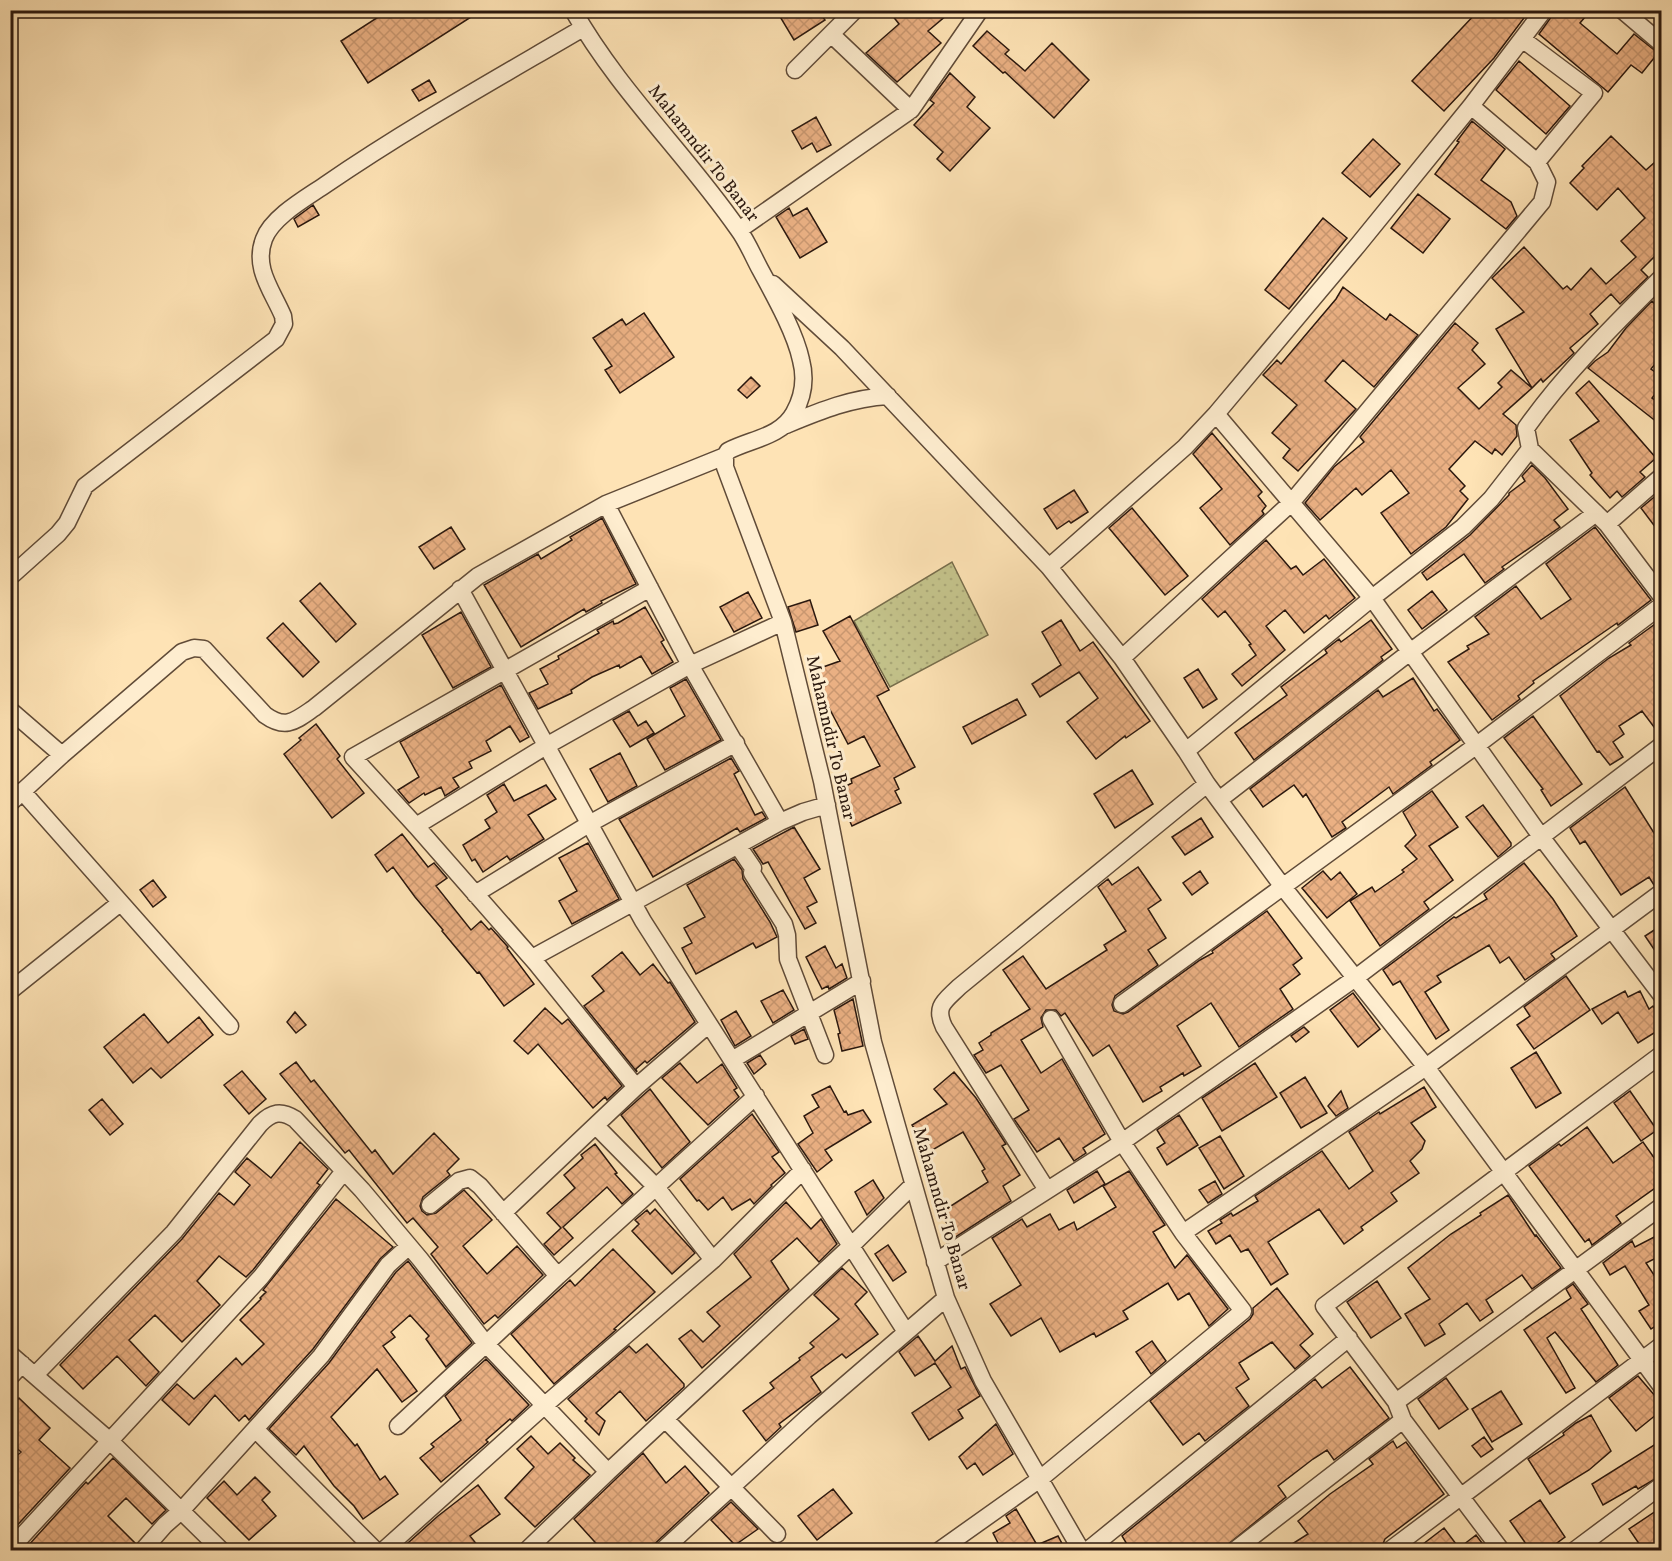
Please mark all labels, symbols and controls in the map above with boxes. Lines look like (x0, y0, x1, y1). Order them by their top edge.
street label: Mahamndir To Banar (641, 80, 765, 228)
street label: Mahamndir To Banar (799, 653, 861, 823)
street label: Mahamndir To Banar (906, 1125, 976, 1294)

